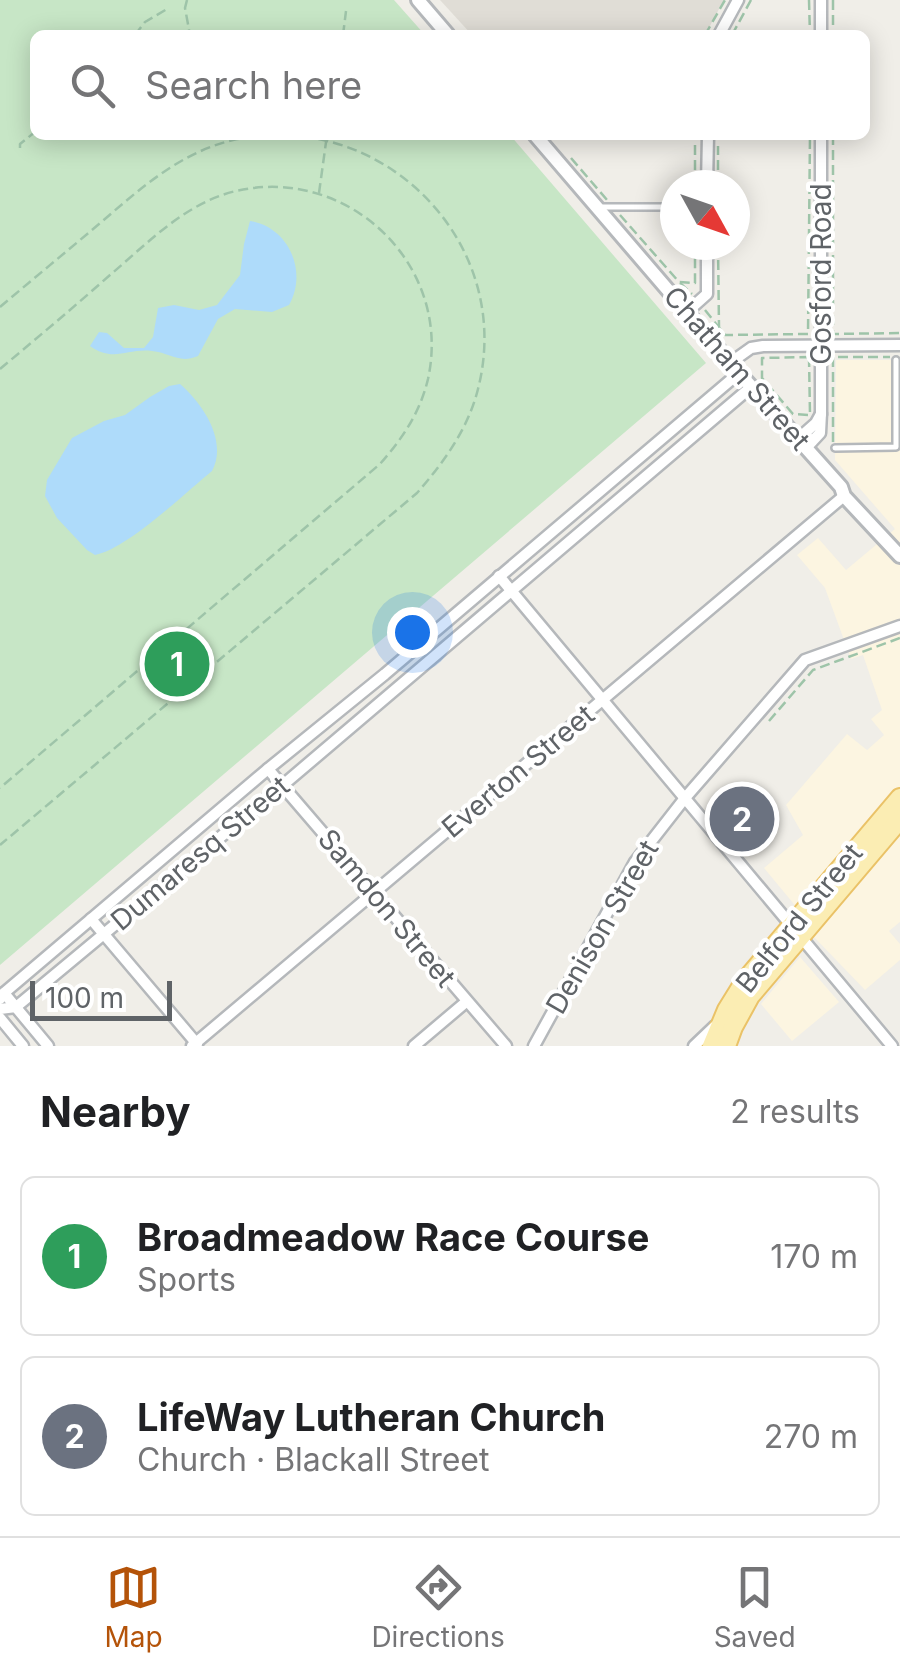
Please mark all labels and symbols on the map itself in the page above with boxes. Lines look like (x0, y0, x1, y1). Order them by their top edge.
north arrow (660, 170, 750, 260)
street label: Gosford Road (804, 183, 838, 365)
street label: Chatham Street (657, 279, 817, 457)
your location (387, 607, 438, 658)
pin: 1 (144, 626, 210, 702)
street label: Everton Street (435, 697, 601, 845)
street label: Dumaresq Street (104, 769, 296, 937)
pin: 2 (710, 782, 774, 856)
street label: Samdon Street (311, 822, 463, 994)
street label: Denison Street (539, 834, 665, 1020)
street label: Belford Street (729, 837, 869, 999)
scale bar (30, 976, 172, 1020)

